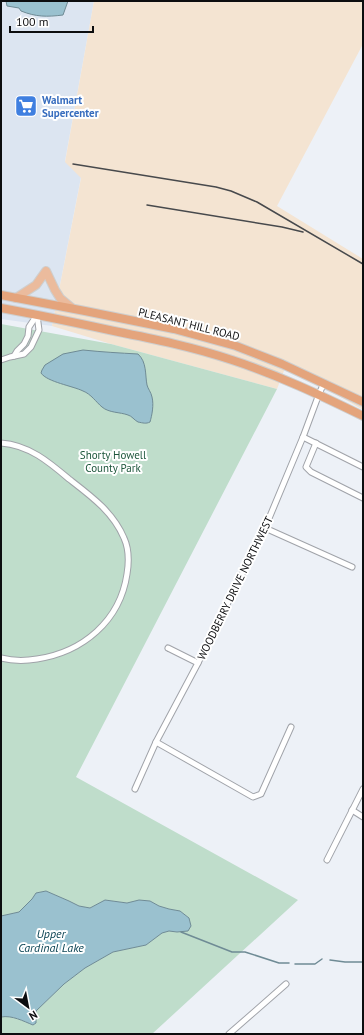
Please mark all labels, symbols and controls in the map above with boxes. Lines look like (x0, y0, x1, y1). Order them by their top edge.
scale bar (10, 8, 93, 34)
text: 100 m (16, 14, 49, 29)
supermarket icon: Walmart Supercenter (13, 93, 39, 119)
place label: Walmart Supercenter (42, 93, 99, 120)
street label: PLEASANT HILL ROAD (137, 305, 241, 343)
park label: Shorty Howell County Park (80, 448, 147, 475)
street label: WOODBERRY DRIVE NORTHWEST (194, 514, 276, 662)
water label: Upper Cardinal Lake (18, 926, 84, 955)
north arrow (8, 987, 48, 1027)
text: N (27, 1008, 40, 1023)

